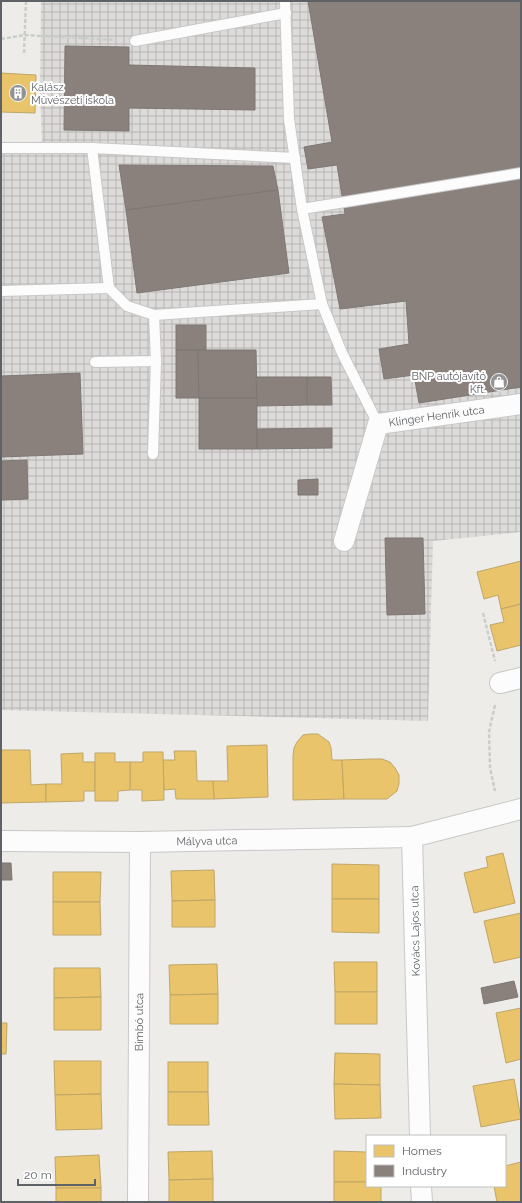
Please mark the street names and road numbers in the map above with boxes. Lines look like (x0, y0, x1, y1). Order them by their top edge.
street label: Klinger Henrik utca (388, 403, 485, 429)
street label: Mályva utca (176, 834, 238, 848)
street label: Kovács Lajos utca (408, 886, 423, 976)
street label: Bimbó utca (133, 993, 146, 1051)

